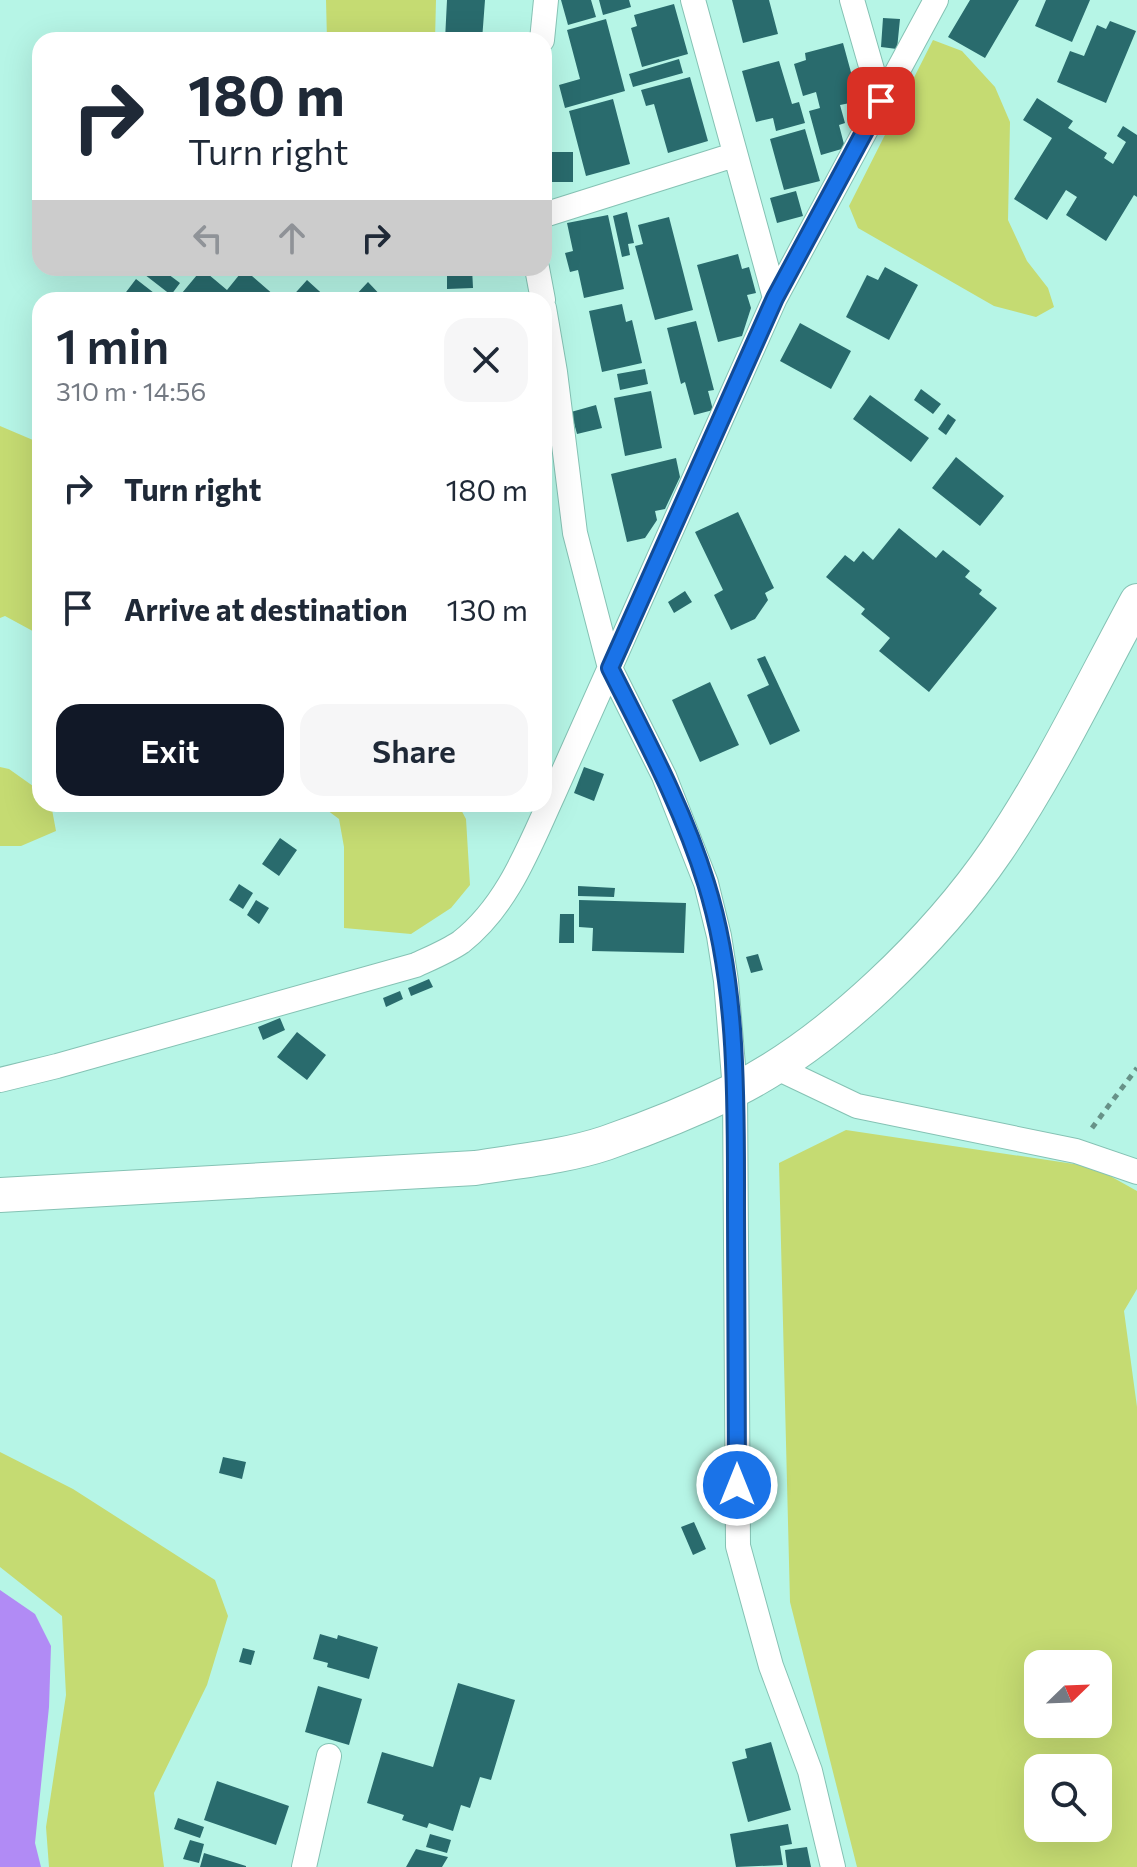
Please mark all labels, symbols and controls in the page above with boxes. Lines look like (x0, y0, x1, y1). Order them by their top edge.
text: 180 m (188, 59, 345, 128)
icon: right (56, 64, 160, 168)
pin (847, 67, 915, 135)
icon: arrive (859, 79, 903, 123)
text: Turn right (188, 128, 349, 172)
icon: left (186, 216, 230, 260)
icon: ahead (270, 216, 314, 260)
icon: right (354, 216, 398, 260)
text: 1 min (56, 315, 169, 374)
button: close (444, 318, 528, 402)
text: 310 m · 14:56 (56, 375, 206, 406)
icon: right (56, 466, 100, 510)
text: Turn right (124, 470, 261, 507)
text: 180 m (445, 470, 528, 507)
icon: arrive (56, 586, 100, 630)
text: Arrive at destination (124, 590, 408, 627)
text: 130 m (447, 590, 528, 627)
button: Exit (56, 704, 284, 796)
button: Share (300, 704, 528, 796)
position arrow (695, 1443, 779, 1527)
north arrow (1024, 1650, 1112, 1738)
map controls (1024, 1650, 1112, 1842)
button: search (1024, 1754, 1112, 1842)

